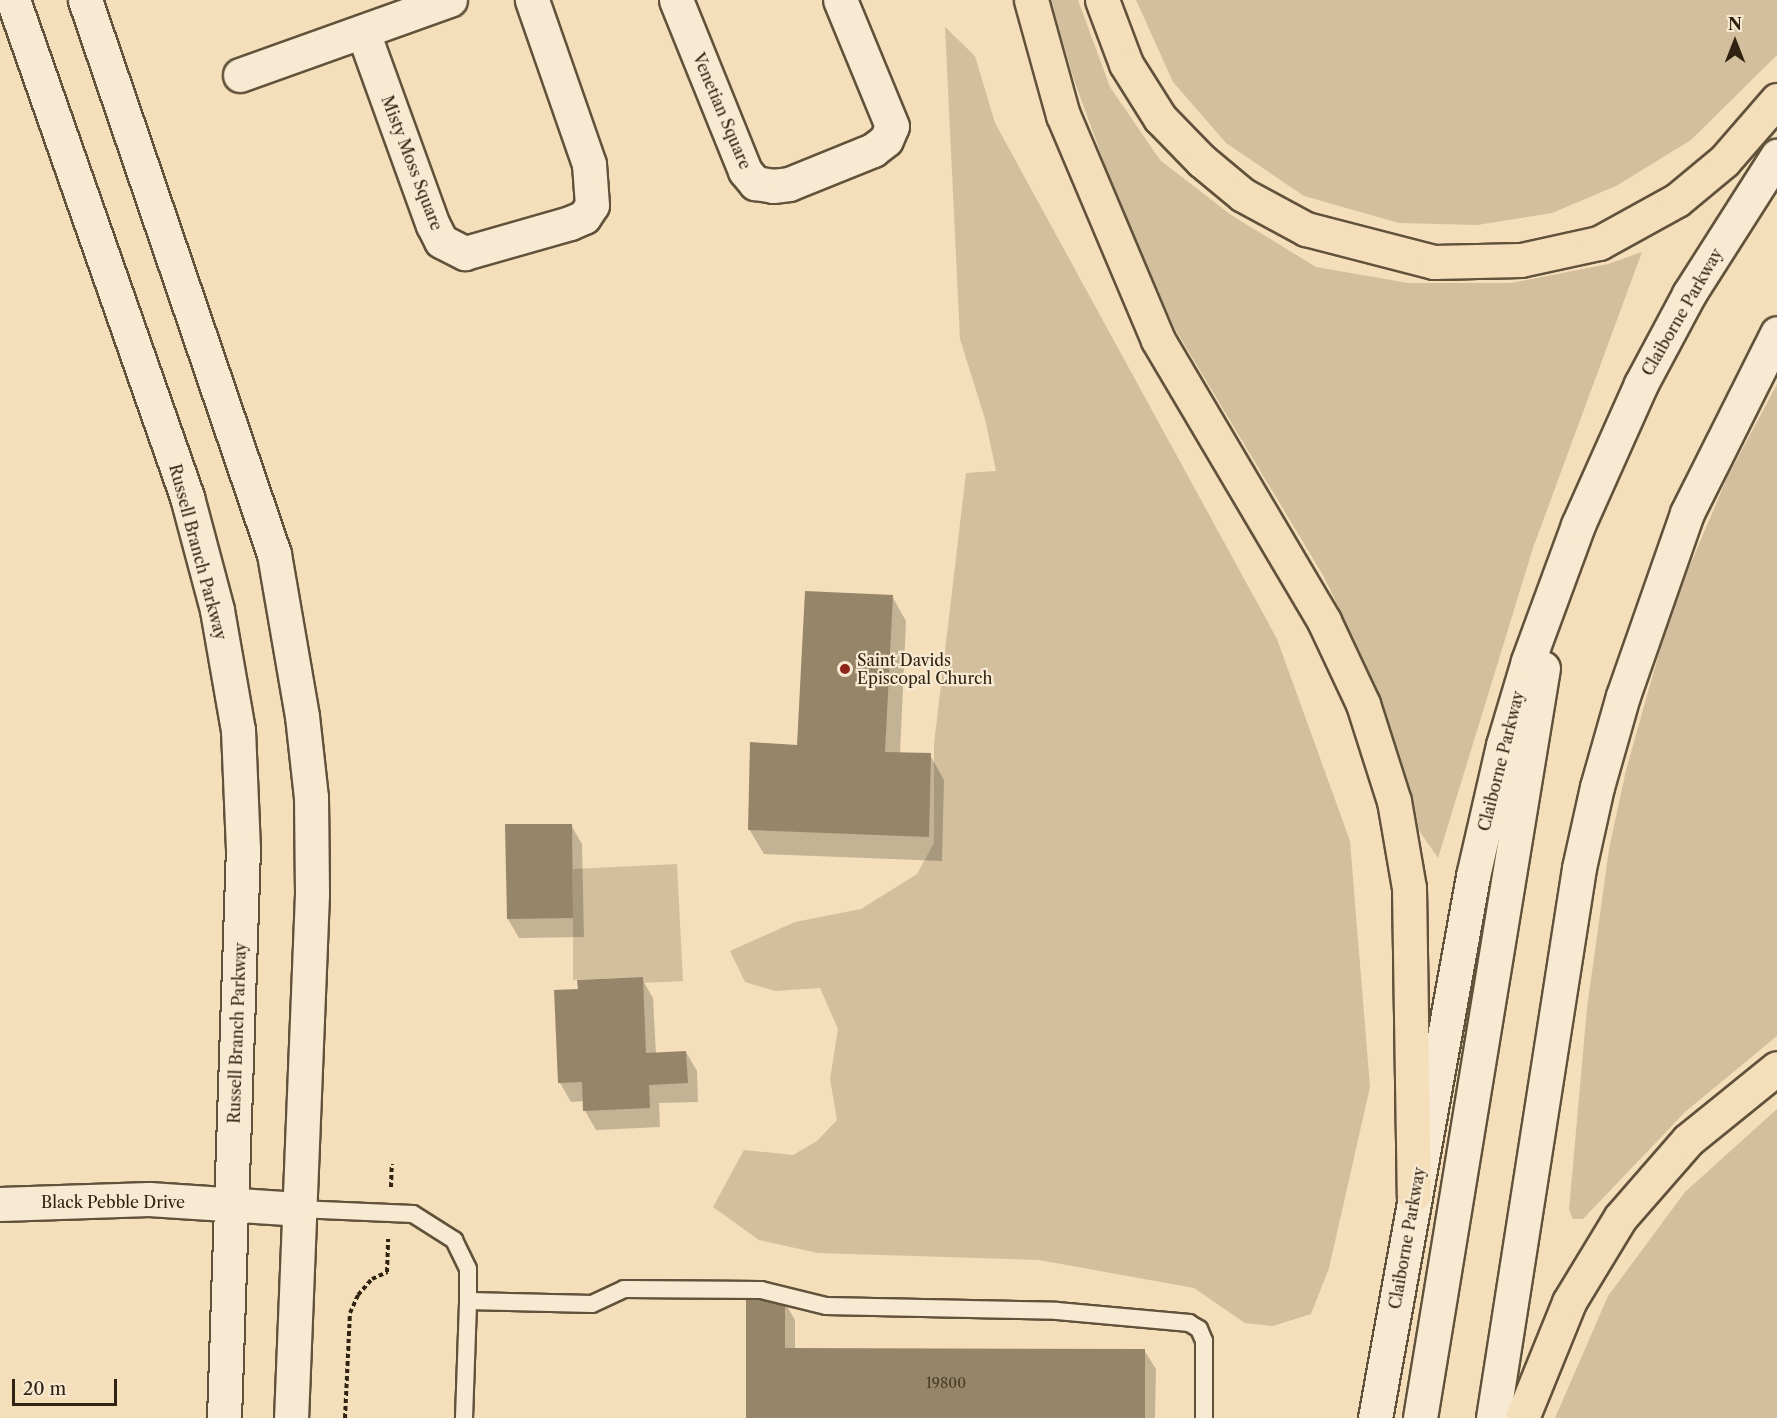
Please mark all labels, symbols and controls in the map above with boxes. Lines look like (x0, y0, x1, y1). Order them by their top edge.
north arrow (1705, 12, 1765, 72)
text: N (1728, 14, 1742, 34)
street label: Venetian Square (689, 50, 755, 172)
street label: Misty Moss Square (377, 93, 447, 233)
street label: Claiborne Parkway (1638, 245, 1726, 379)
street label: Russell Branch Parkway (165, 462, 231, 642)
place label: Saint Davids Episcopal Church (857, 650, 992, 688)
marker: Saint Davids Episcopal Church (838, 662, 852, 676)
street label: Claiborne Parkway (1474, 689, 1528, 833)
street label: Russell Branch Parkway (224, 942, 250, 1124)
street label: Claiborne Parkway (1385, 1165, 1429, 1311)
street label: Black Pebble Drive (41, 1192, 185, 1212)
scale bar (15, 1367, 120, 1405)
house number: 19800 (926, 1375, 966, 1391)
text: 20 m (23, 1378, 66, 1400)

